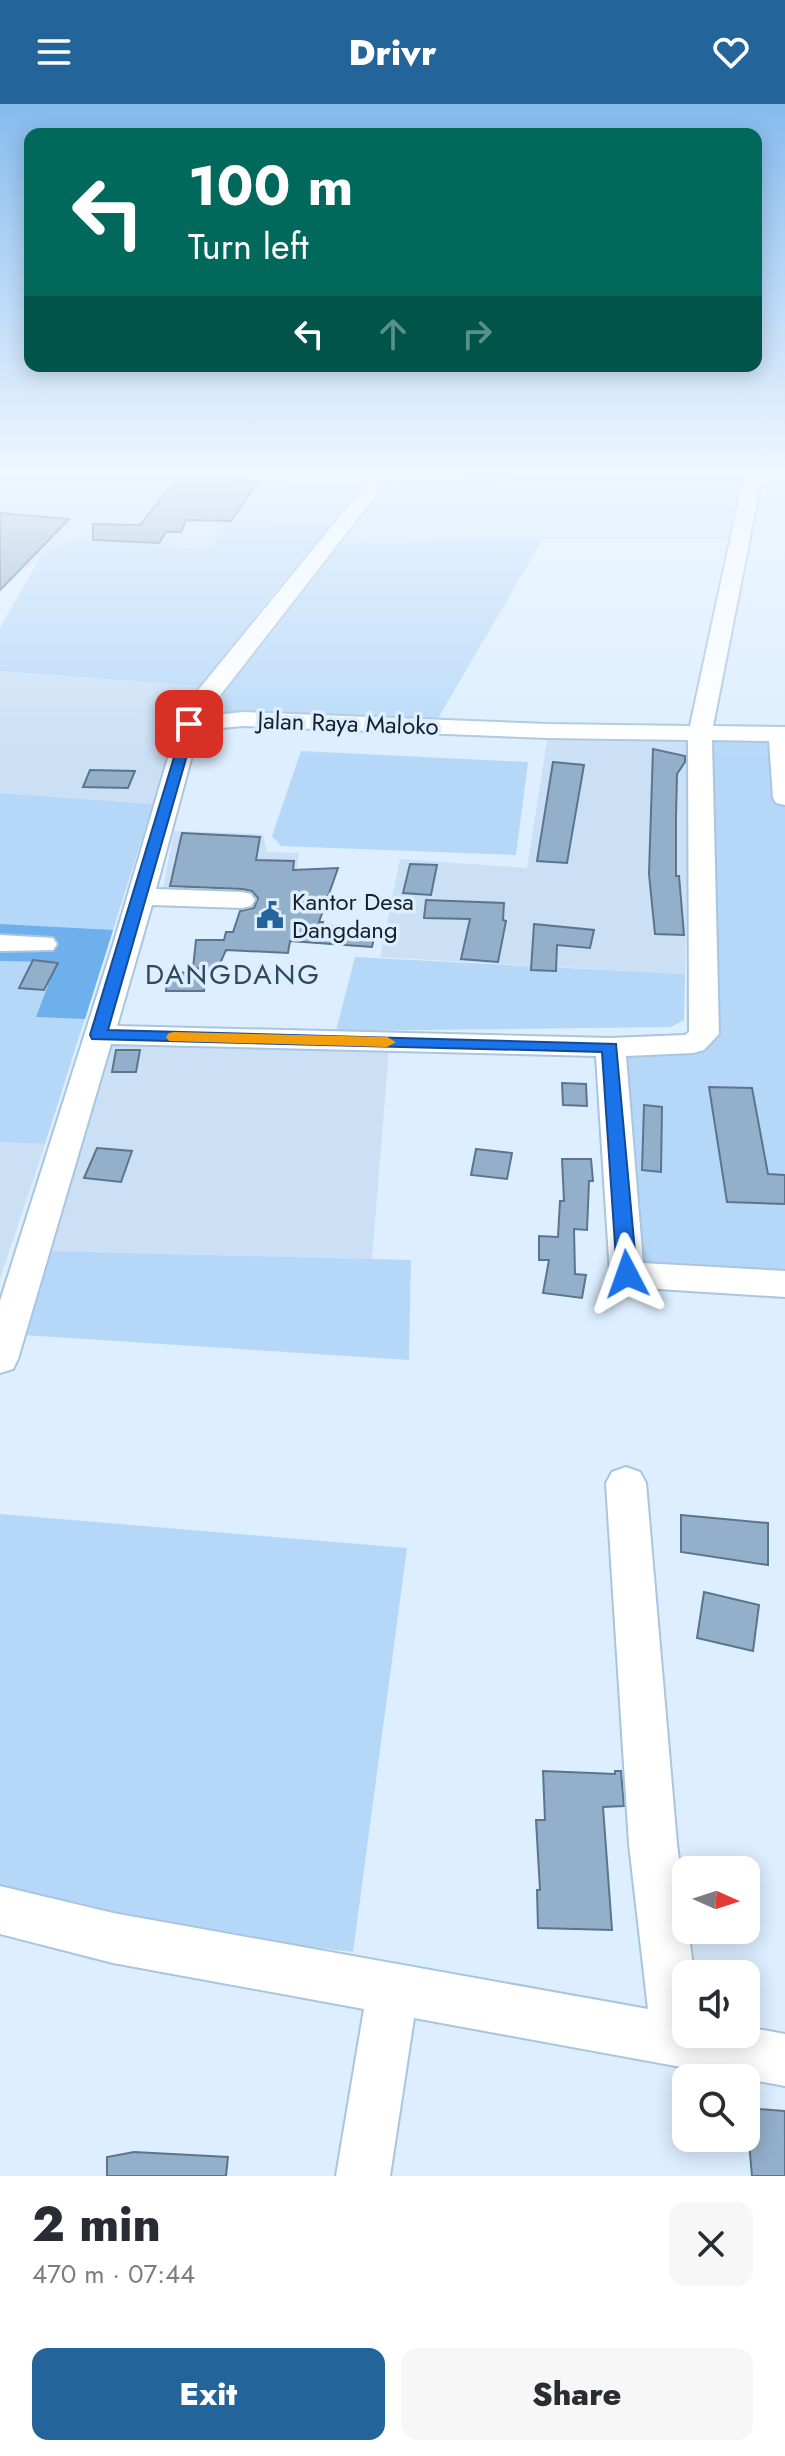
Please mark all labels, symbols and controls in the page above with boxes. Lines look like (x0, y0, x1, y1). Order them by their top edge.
text: Drivr (348, 26, 437, 78)
icon: menu (32, 30, 76, 74)
icon: heart (709, 30, 753, 74)
text: 100 m (188, 145, 353, 226)
icon: left (56, 160, 160, 264)
text: Turn left (188, 220, 309, 272)
icon: left (287, 312, 331, 356)
icon: ahead (371, 312, 415, 356)
icon: right (455, 312, 499, 356)
pin (155, 690, 223, 758)
icon: arrive (167, 702, 211, 746)
street label: Jalan Raya Maloko (254, 702, 439, 744)
place label: Kantor Desa Dangdang (292, 884, 414, 947)
public building icon: Kantor Desa Dangdang (255, 900, 285, 930)
district label: DANGDANG (145, 954, 321, 995)
position arrow (585, 1232, 669, 1316)
north arrow (672, 1856, 760, 1944)
map controls (672, 1856, 760, 2152)
button: sound (672, 1960, 760, 2048)
button: search (672, 2064, 760, 2152)
text: 2 min (32, 2190, 161, 2259)
button: close (669, 2202, 753, 2286)
text: 470 m · 07:44 (32, 2255, 195, 2293)
button: Exit (32, 2348, 385, 2440)
button: Share (401, 2348, 753, 2440)

